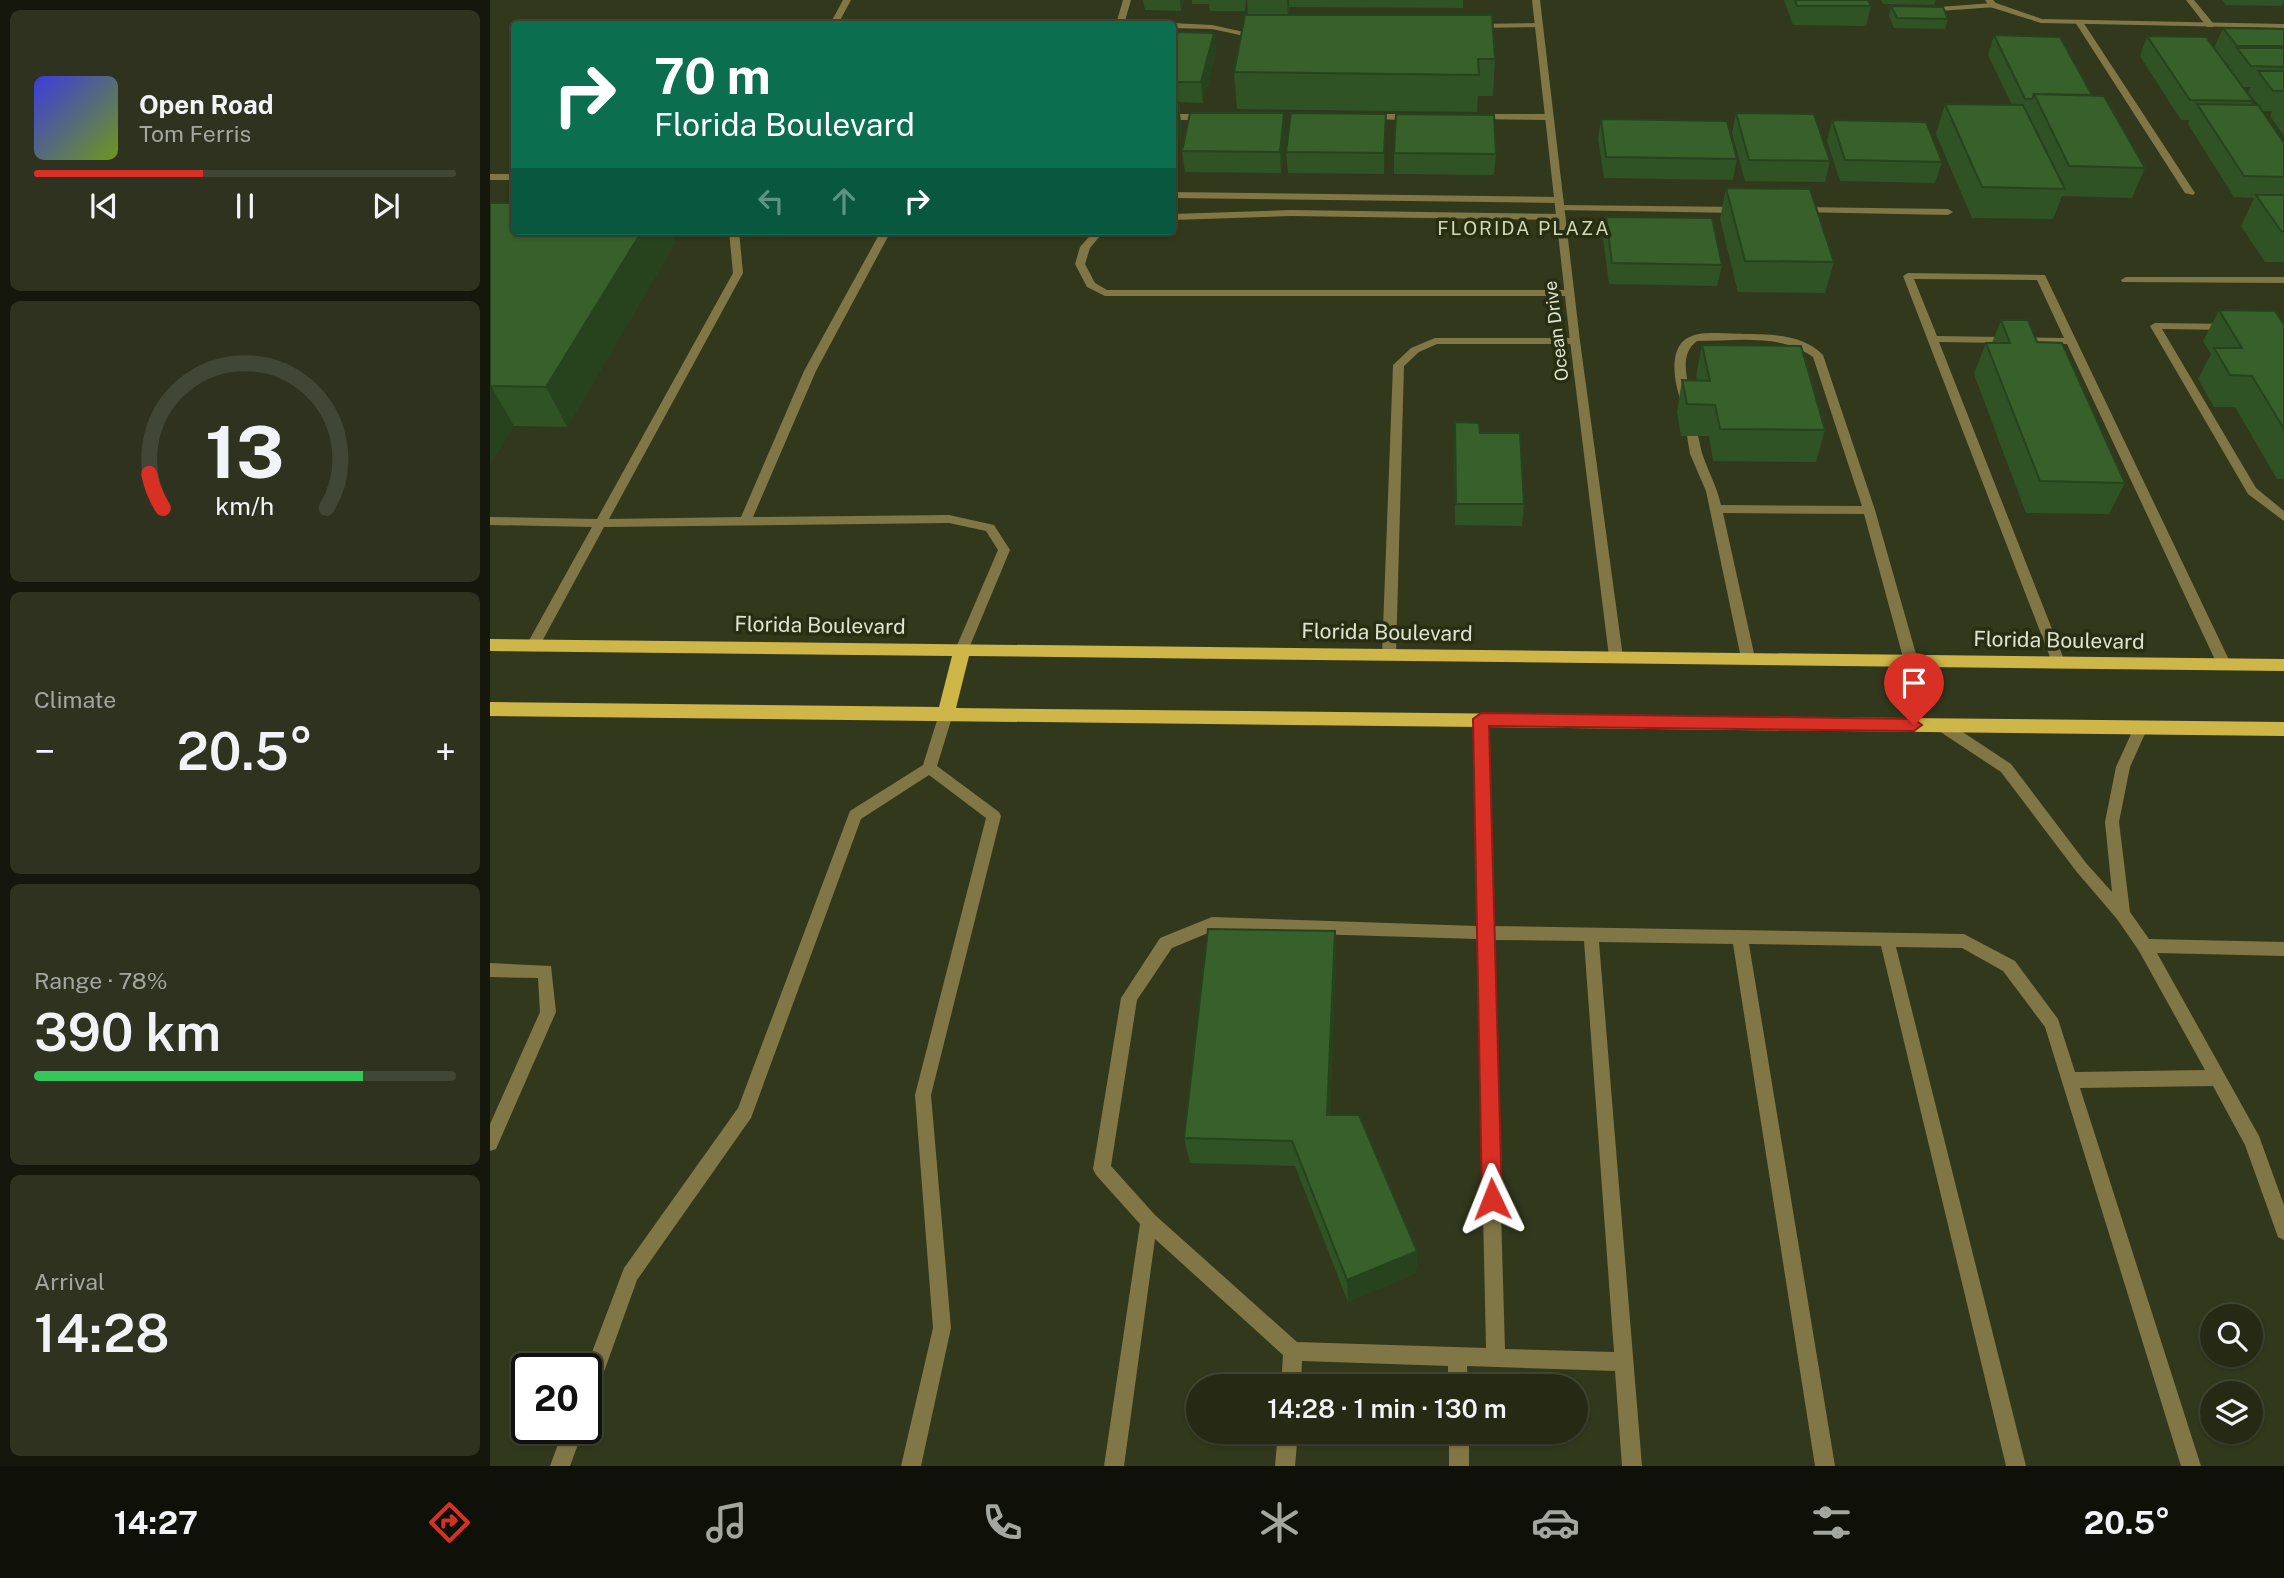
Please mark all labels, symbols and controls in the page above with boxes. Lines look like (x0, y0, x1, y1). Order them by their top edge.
text: 70 m (654, 47, 771, 105)
icon: right (539, 49, 630, 140)
text: Open Road (139, 89, 274, 120)
text: Florida Boulevard (654, 106, 915, 143)
text: Tom Ferris (139, 120, 251, 147)
icon: left (752, 182, 790, 220)
icon: ahead (825, 182, 863, 220)
icon: right (898, 182, 936, 220)
icon: previous (85, 187, 123, 225)
icon: pause (226, 187, 264, 225)
icon: next (367, 187, 405, 225)
district label: FLORIDA PLAZA (1437, 217, 1611, 239)
street label: Ocean Drive (1539, 280, 1573, 382)
text: 13 (205, 409, 285, 494)
text: km/h (216, 491, 274, 521)
street label: Florida Boulevard (734, 611, 906, 639)
street label: Florida Boulevard (1301, 618, 1473, 646)
street label: Florida Boulevard (1973, 626, 2145, 654)
pin (1884, 653, 1944, 725)
icon: arrive (1895, 664, 1933, 702)
text: Climate (34, 686, 116, 713)
text: 20.5° (177, 721, 313, 782)
text: − (34, 729, 55, 774)
text: + (435, 729, 456, 774)
text: Range · 78% (34, 967, 167, 994)
text: 390 km (34, 1002, 221, 1063)
position arrow (1455, 1162, 1529, 1236)
text: Arrival (34, 1268, 105, 1295)
text: 14:28 (34, 1303, 170, 1364)
map controls (2200, 1304, 2263, 1444)
button: search (2200, 1304, 2263, 1367)
speed limit sign: 20 (511, 1353, 602, 1444)
button: layers (2200, 1381, 2263, 1444)
text: 14:28 · 1 min · 130 m (1267, 1393, 1507, 1424)
icon: directions (425, 1498, 474, 1547)
icon: music (702, 1498, 751, 1547)
icon: phone (978, 1498, 1027, 1547)
icon: climate (1255, 1498, 1304, 1547)
icon: car (1531, 1498, 1580, 1547)
icon: filters (1807, 1498, 1856, 1547)
text: 14:27 (114, 1504, 198, 1541)
text: 20.5° (2084, 1504, 2170, 1541)

